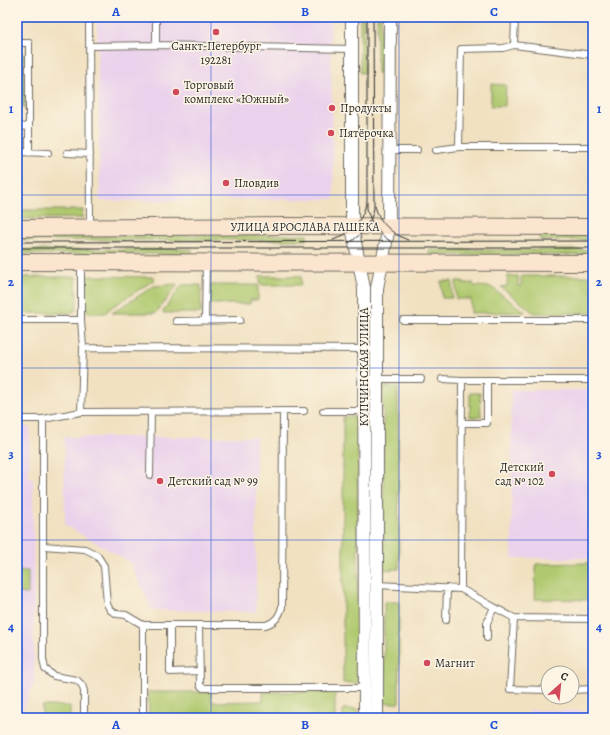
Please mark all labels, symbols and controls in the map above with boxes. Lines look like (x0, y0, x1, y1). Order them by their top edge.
text: A (111, 3, 121, 20)
text: B (301, 3, 309, 20)
text: C (490, 3, 498, 20)
marker: Санкт-Петербург 192281 (211, 27, 221, 37)
place label: Санкт-Петербург 192281 (171, 38, 261, 68)
place label: Торговый комплекс «Южный» (184, 77, 289, 107)
marker: Торговый комплекс «Южный» (171, 87, 181, 97)
text: 1 (9, 100, 14, 117)
place label: Продукты (340, 100, 392, 116)
text: 1 (597, 100, 602, 117)
marker: Продукты (327, 103, 337, 113)
place label: Пятёрочка (339, 125, 394, 141)
marker: Пятёрочка (326, 128, 336, 138)
place label: Пловдив (234, 175, 279, 191)
marker: Пловдив (221, 178, 231, 188)
street label: УЛИЦА ЯРОСЛАВА ГАШЕКА (231, 219, 380, 235)
text: 2 (8, 273, 15, 290)
text: 2 (596, 273, 603, 290)
street label: КУПЧИНСКАЯ УЛИЦА (356, 307, 372, 426)
text: 3 (8, 445, 14, 462)
text: 3 (596, 445, 602, 462)
place label: Детский сад № 102 (495, 459, 544, 489)
marker: Детский сад № 102 (547, 469, 557, 479)
place label: Детский сад № 99 (168, 473, 258, 489)
marker: Детский сад № 99 (155, 476, 165, 486)
text: 4 (8, 618, 14, 635)
text: 4 (596, 618, 602, 635)
place label: Магнит (435, 655, 476, 671)
marker: Магнит (422, 658, 432, 668)
north arrow (540, 665, 580, 705)
text: С (558, 668, 571, 685)
text: A (111, 716, 121, 733)
text: B (301, 716, 309, 733)
text: C (490, 716, 498, 733)

